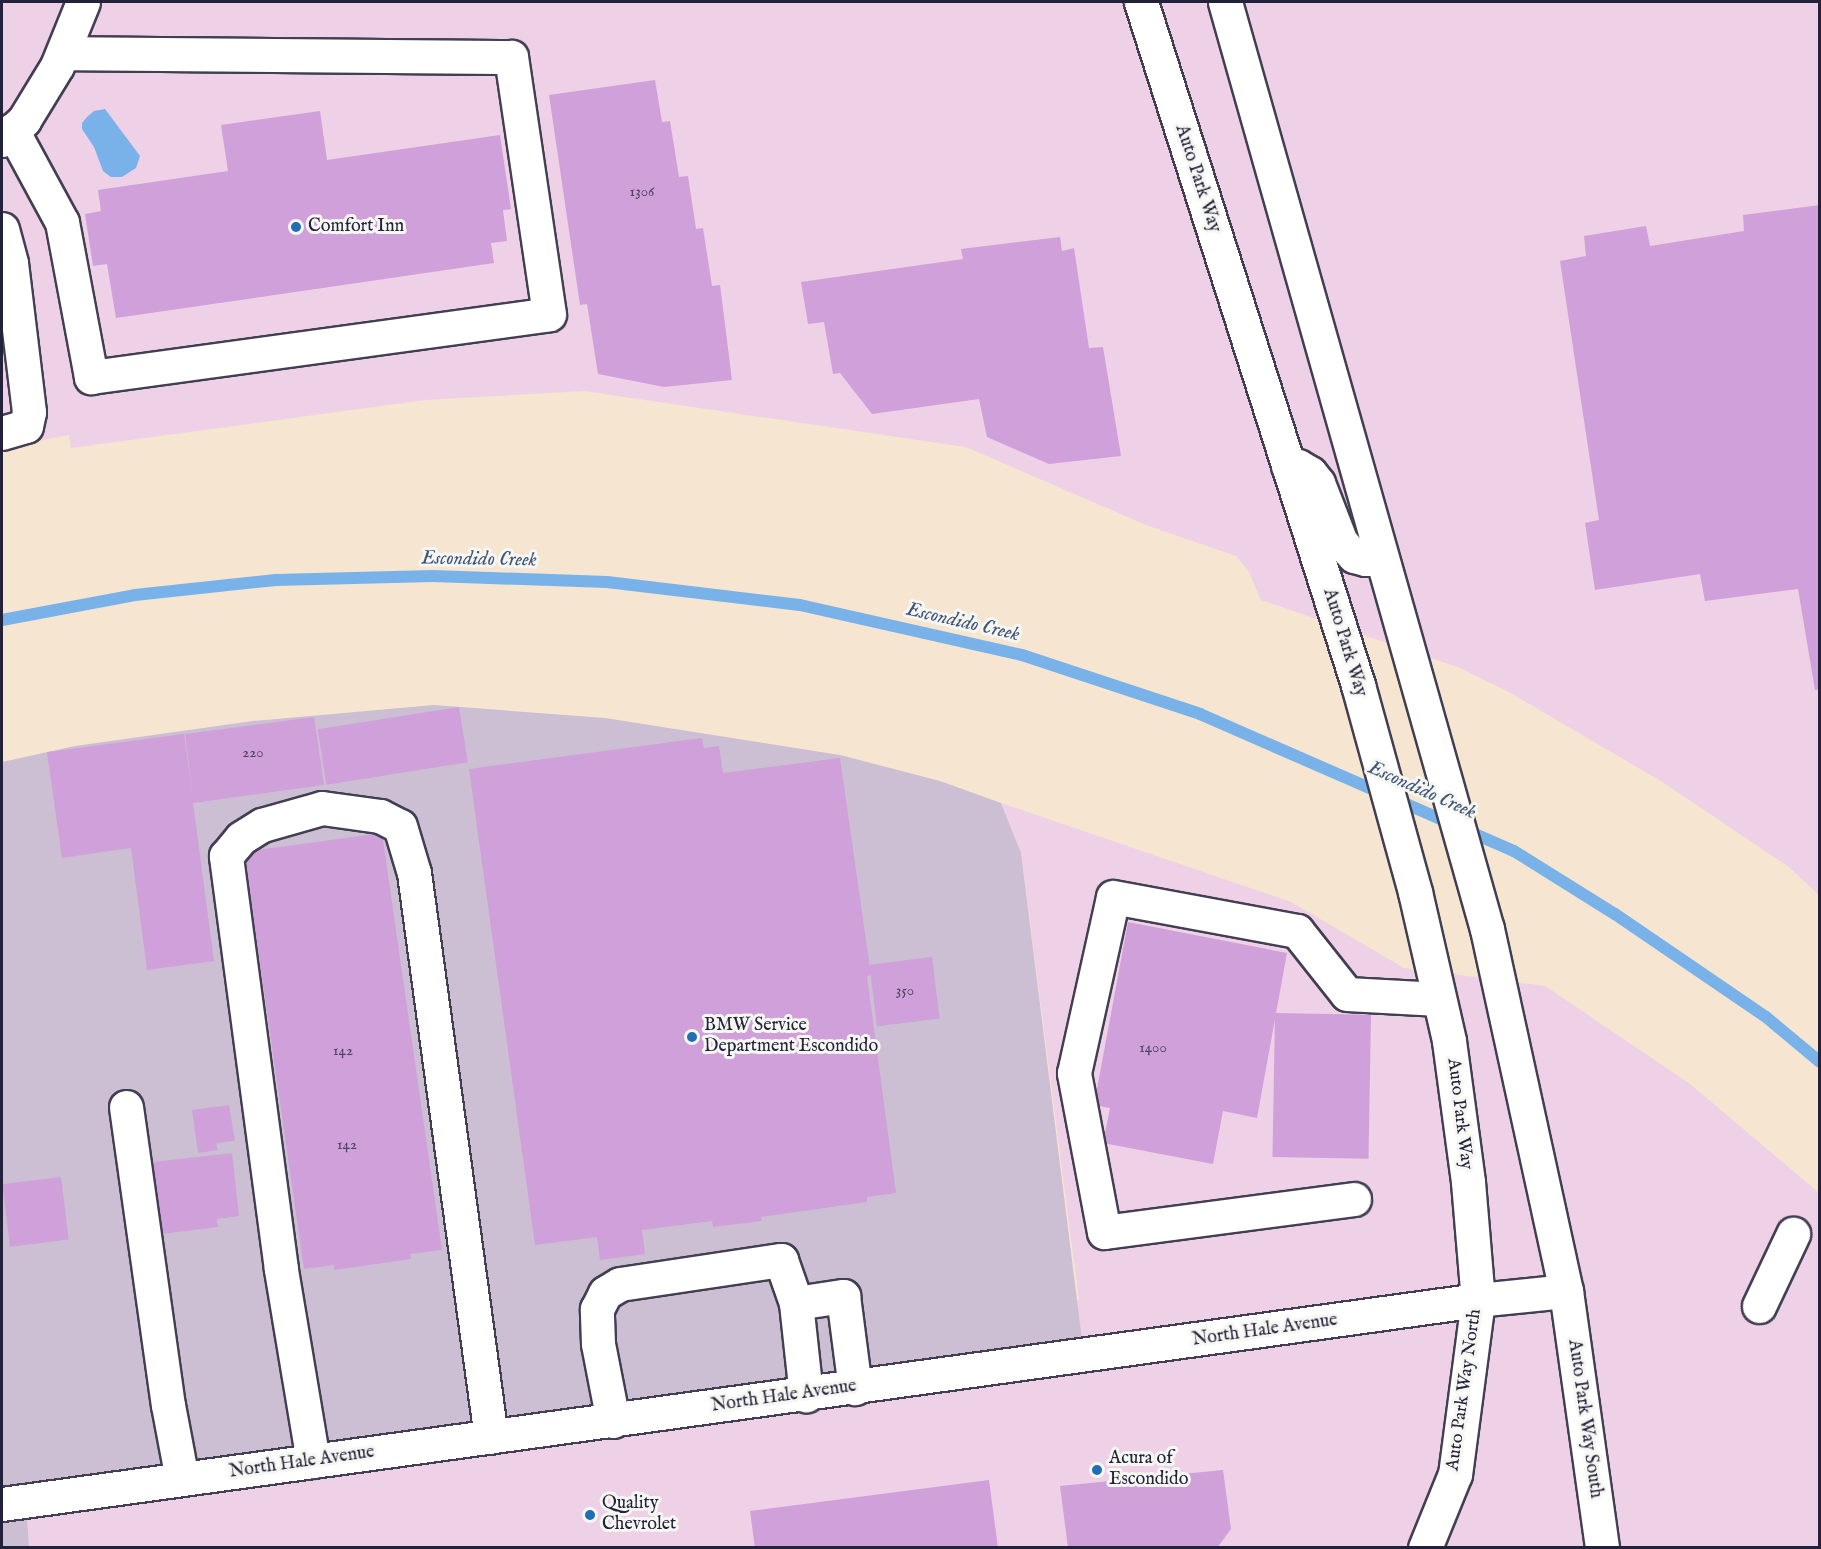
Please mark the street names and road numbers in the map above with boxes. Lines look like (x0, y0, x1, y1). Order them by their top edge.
street label: Auto Park Way (1169, 122, 1225, 236)
street label: Auto Park Way (1317, 586, 1371, 700)
street label: Auto Park Way (1441, 1057, 1477, 1171)
street label: Auto Park Way North (1443, 1308, 1487, 1472)
street label: North Hale Avenue (1191, 1310, 1339, 1352)
street label: Auto Park Way South (1562, 1338, 1606, 1500)
street label: North Hale Avenue (710, 1376, 858, 1418)
street label: North Hale Avenue (228, 1442, 376, 1484)

